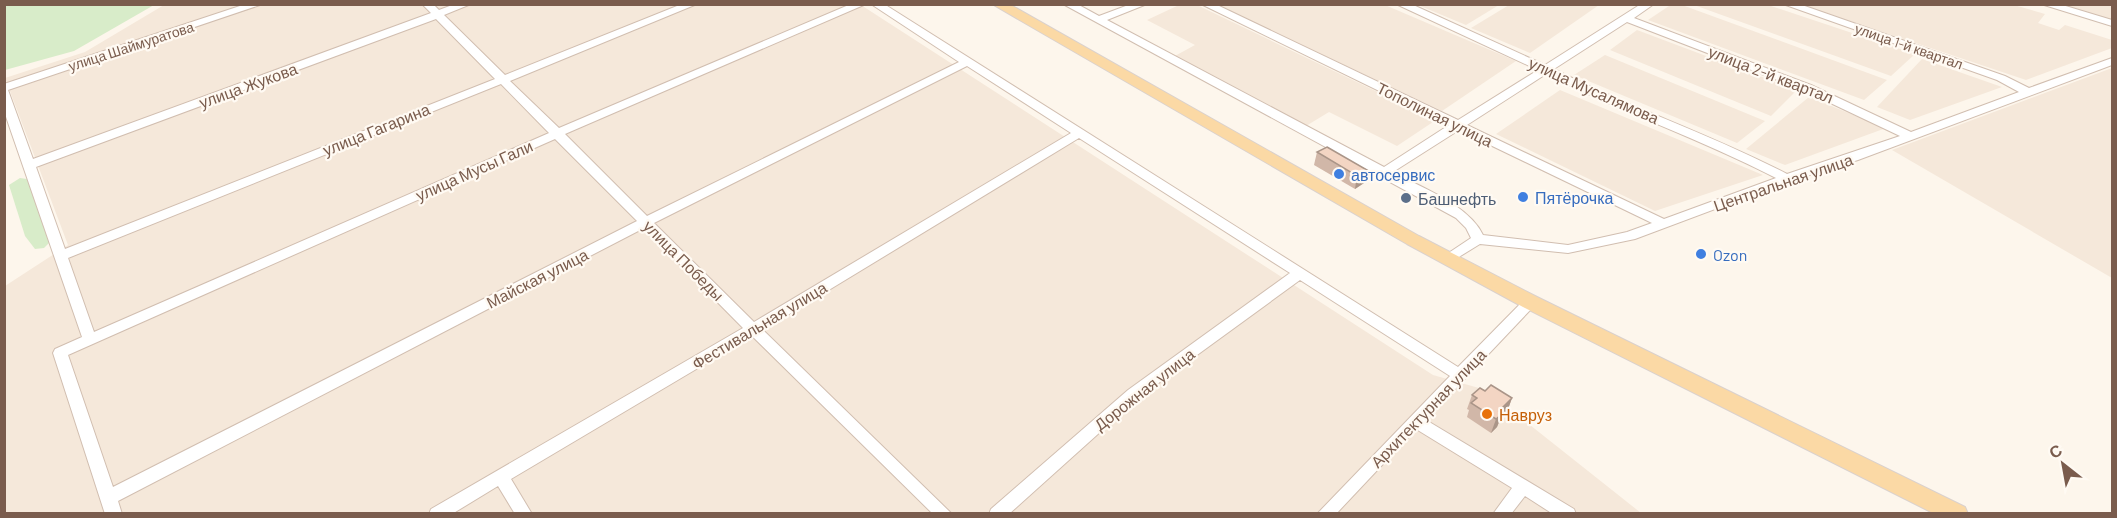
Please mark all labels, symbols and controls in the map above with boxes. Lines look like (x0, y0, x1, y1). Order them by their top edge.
street label: улица Шаймуратова (66, 18, 196, 74)
street label: улица 1-й квартал (1853, 20, 1965, 72)
street label: улица 2-й квартал (1706, 41, 1836, 107)
street label: улица Мусалямова (1526, 53, 1662, 127)
street label: улица Жукова (196, 58, 300, 112)
street label: Тополиная улица (1374, 78, 1496, 150)
street label: улица Гагарина (320, 99, 432, 159)
street label: улица Мусы Гали (413, 136, 535, 204)
street label: Центральная улица (1711, 149, 1855, 215)
place label: автосервис (1351, 165, 1435, 184)
marker: автосервис (1332, 167, 1346, 181)
place label: Пятёрочка (1535, 188, 1614, 207)
place label: Башнефть (1418, 189, 1496, 208)
marker: Пятёрочка (1516, 190, 1530, 204)
marker: Башнефть (1399, 191, 1413, 205)
street label: улица Победы (640, 216, 728, 304)
street label: Майская улица (483, 244, 591, 312)
place label: Ozon (1713, 245, 1747, 264)
marker: Ozon (1694, 247, 1708, 261)
street label: Фестивальная улица (688, 277, 830, 373)
street label: Дорожная улица (1090, 344, 1198, 434)
street label: Архитектурная улица (1367, 345, 1490, 471)
place label: Навруз (1499, 405, 1552, 424)
marker: Навруз (1480, 407, 1494, 421)
north arrow (2033, 434, 2093, 494)
text: С (2045, 439, 2065, 462)

